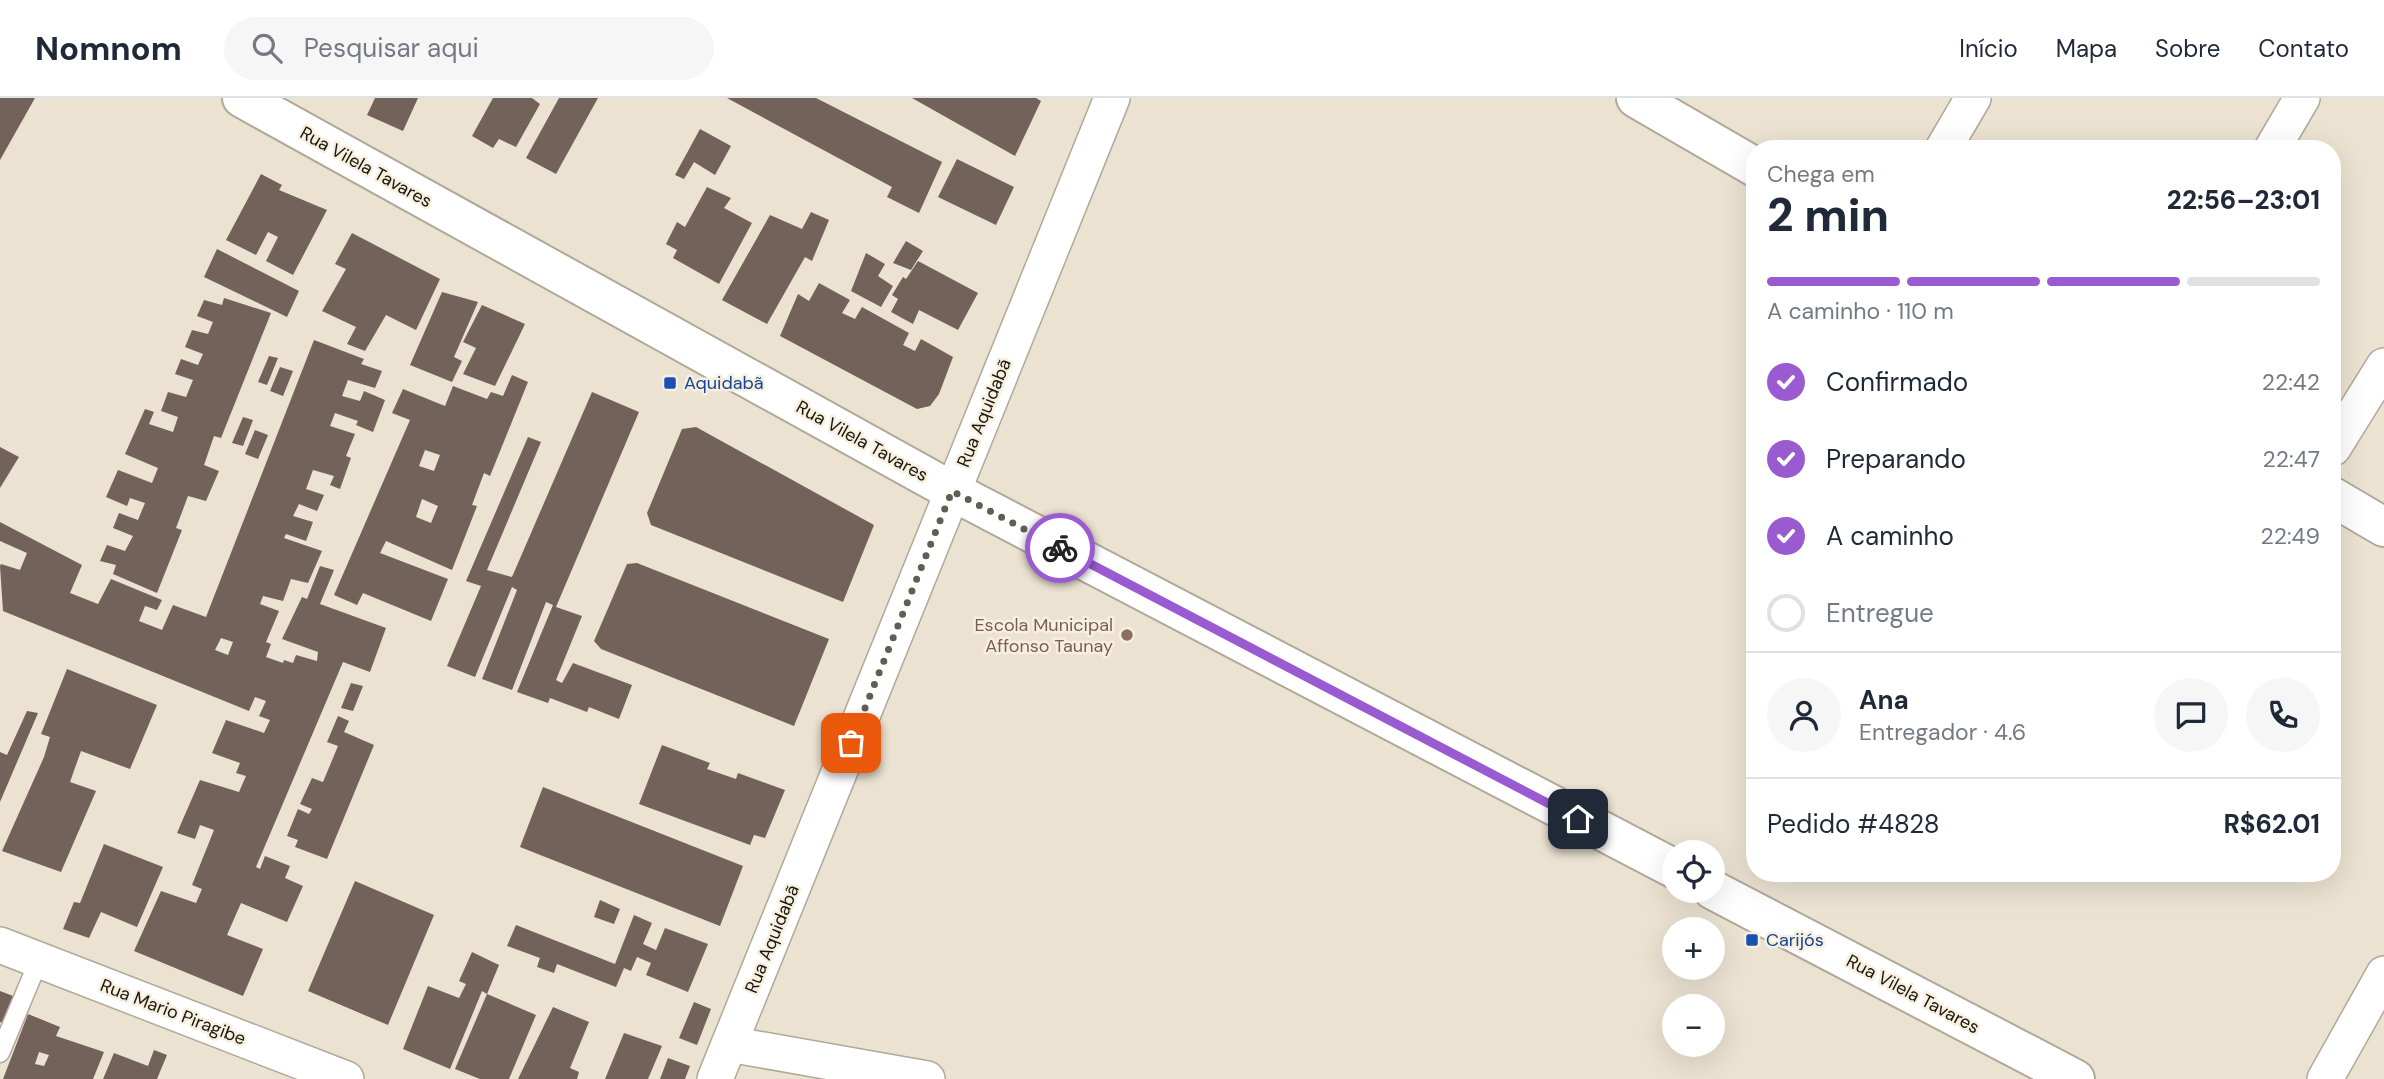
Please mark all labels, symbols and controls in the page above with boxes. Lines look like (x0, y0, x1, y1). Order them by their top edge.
search box (224, 17, 714, 80)
text: Nomnom (35, 27, 182, 70)
icon: search (248, 29, 286, 67)
text: Pesquisar aqui (304, 31, 479, 65)
text: Início (1959, 33, 2018, 64)
text: Mapa (2056, 33, 2117, 64)
text: Sobre (2155, 33, 2220, 64)
text: Contato (2258, 33, 2349, 64)
street label: Rua Vilela Tavares (296, 121, 436, 213)
text: Chega em (1767, 159, 1875, 189)
text: 22:56–23:01 (2167, 183, 2320, 217)
text: 2 min (1767, 185, 1889, 245)
text: A caminho · 110 m (1767, 296, 1954, 326)
street label: Rua Aquidabã (951, 355, 1017, 471)
icon: check (1767, 363, 1805, 401)
text: Confirmado (1826, 365, 1968, 399)
text: 22:42 (2262, 367, 2320, 397)
place label: Aquidabã (684, 371, 764, 395)
marker: Aquidabã (662, 375, 678, 391)
street label: Rua Vilela Tavares (792, 395, 932, 487)
icon: check (1767, 440, 1805, 478)
text: Preparando (1826, 442, 1966, 476)
text: 22:47 (2263, 444, 2320, 474)
courier (1025, 513, 1095, 583)
icon: check (1767, 517, 1805, 555)
text: A caminho (1826, 519, 1954, 553)
text: 22:49 (2260, 521, 2320, 551)
icon: bike (1041, 529, 1079, 567)
text: Entregue (1826, 596, 1934, 630)
place label: Escola Municipal Affonso Taunay (974, 613, 1113, 658)
marker: Escola Municipal Affonso Taunay (1119, 627, 1135, 643)
button: person (1767, 678, 1841, 752)
button: chat (2154, 678, 2228, 752)
button: phone (2246, 678, 2320, 752)
text: Ana (1859, 683, 1909, 717)
pin (821, 713, 881, 773)
text: Entregador · 4.6 (1859, 717, 2026, 747)
icon: bag (832, 724, 870, 762)
pin (1548, 789, 1608, 849)
icon: home (1559, 800, 1597, 838)
text: Pedido #4828 (1767, 807, 1940, 841)
text: R$62.01 (2223, 807, 2320, 841)
map controls (1662, 840, 1725, 1057)
button: locate (1662, 840, 1725, 903)
street label: Rua Aquidabã (739, 881, 805, 997)
button: + (1662, 917, 1725, 980)
place label: Carijós (1766, 928, 1824, 952)
marker: Carijós (1744, 932, 1760, 948)
street label: Rua Vilela Tavares (1842, 949, 1984, 1039)
street label: Rua Mario Piragibe (97, 973, 249, 1051)
button: − (1662, 994, 1725, 1057)

